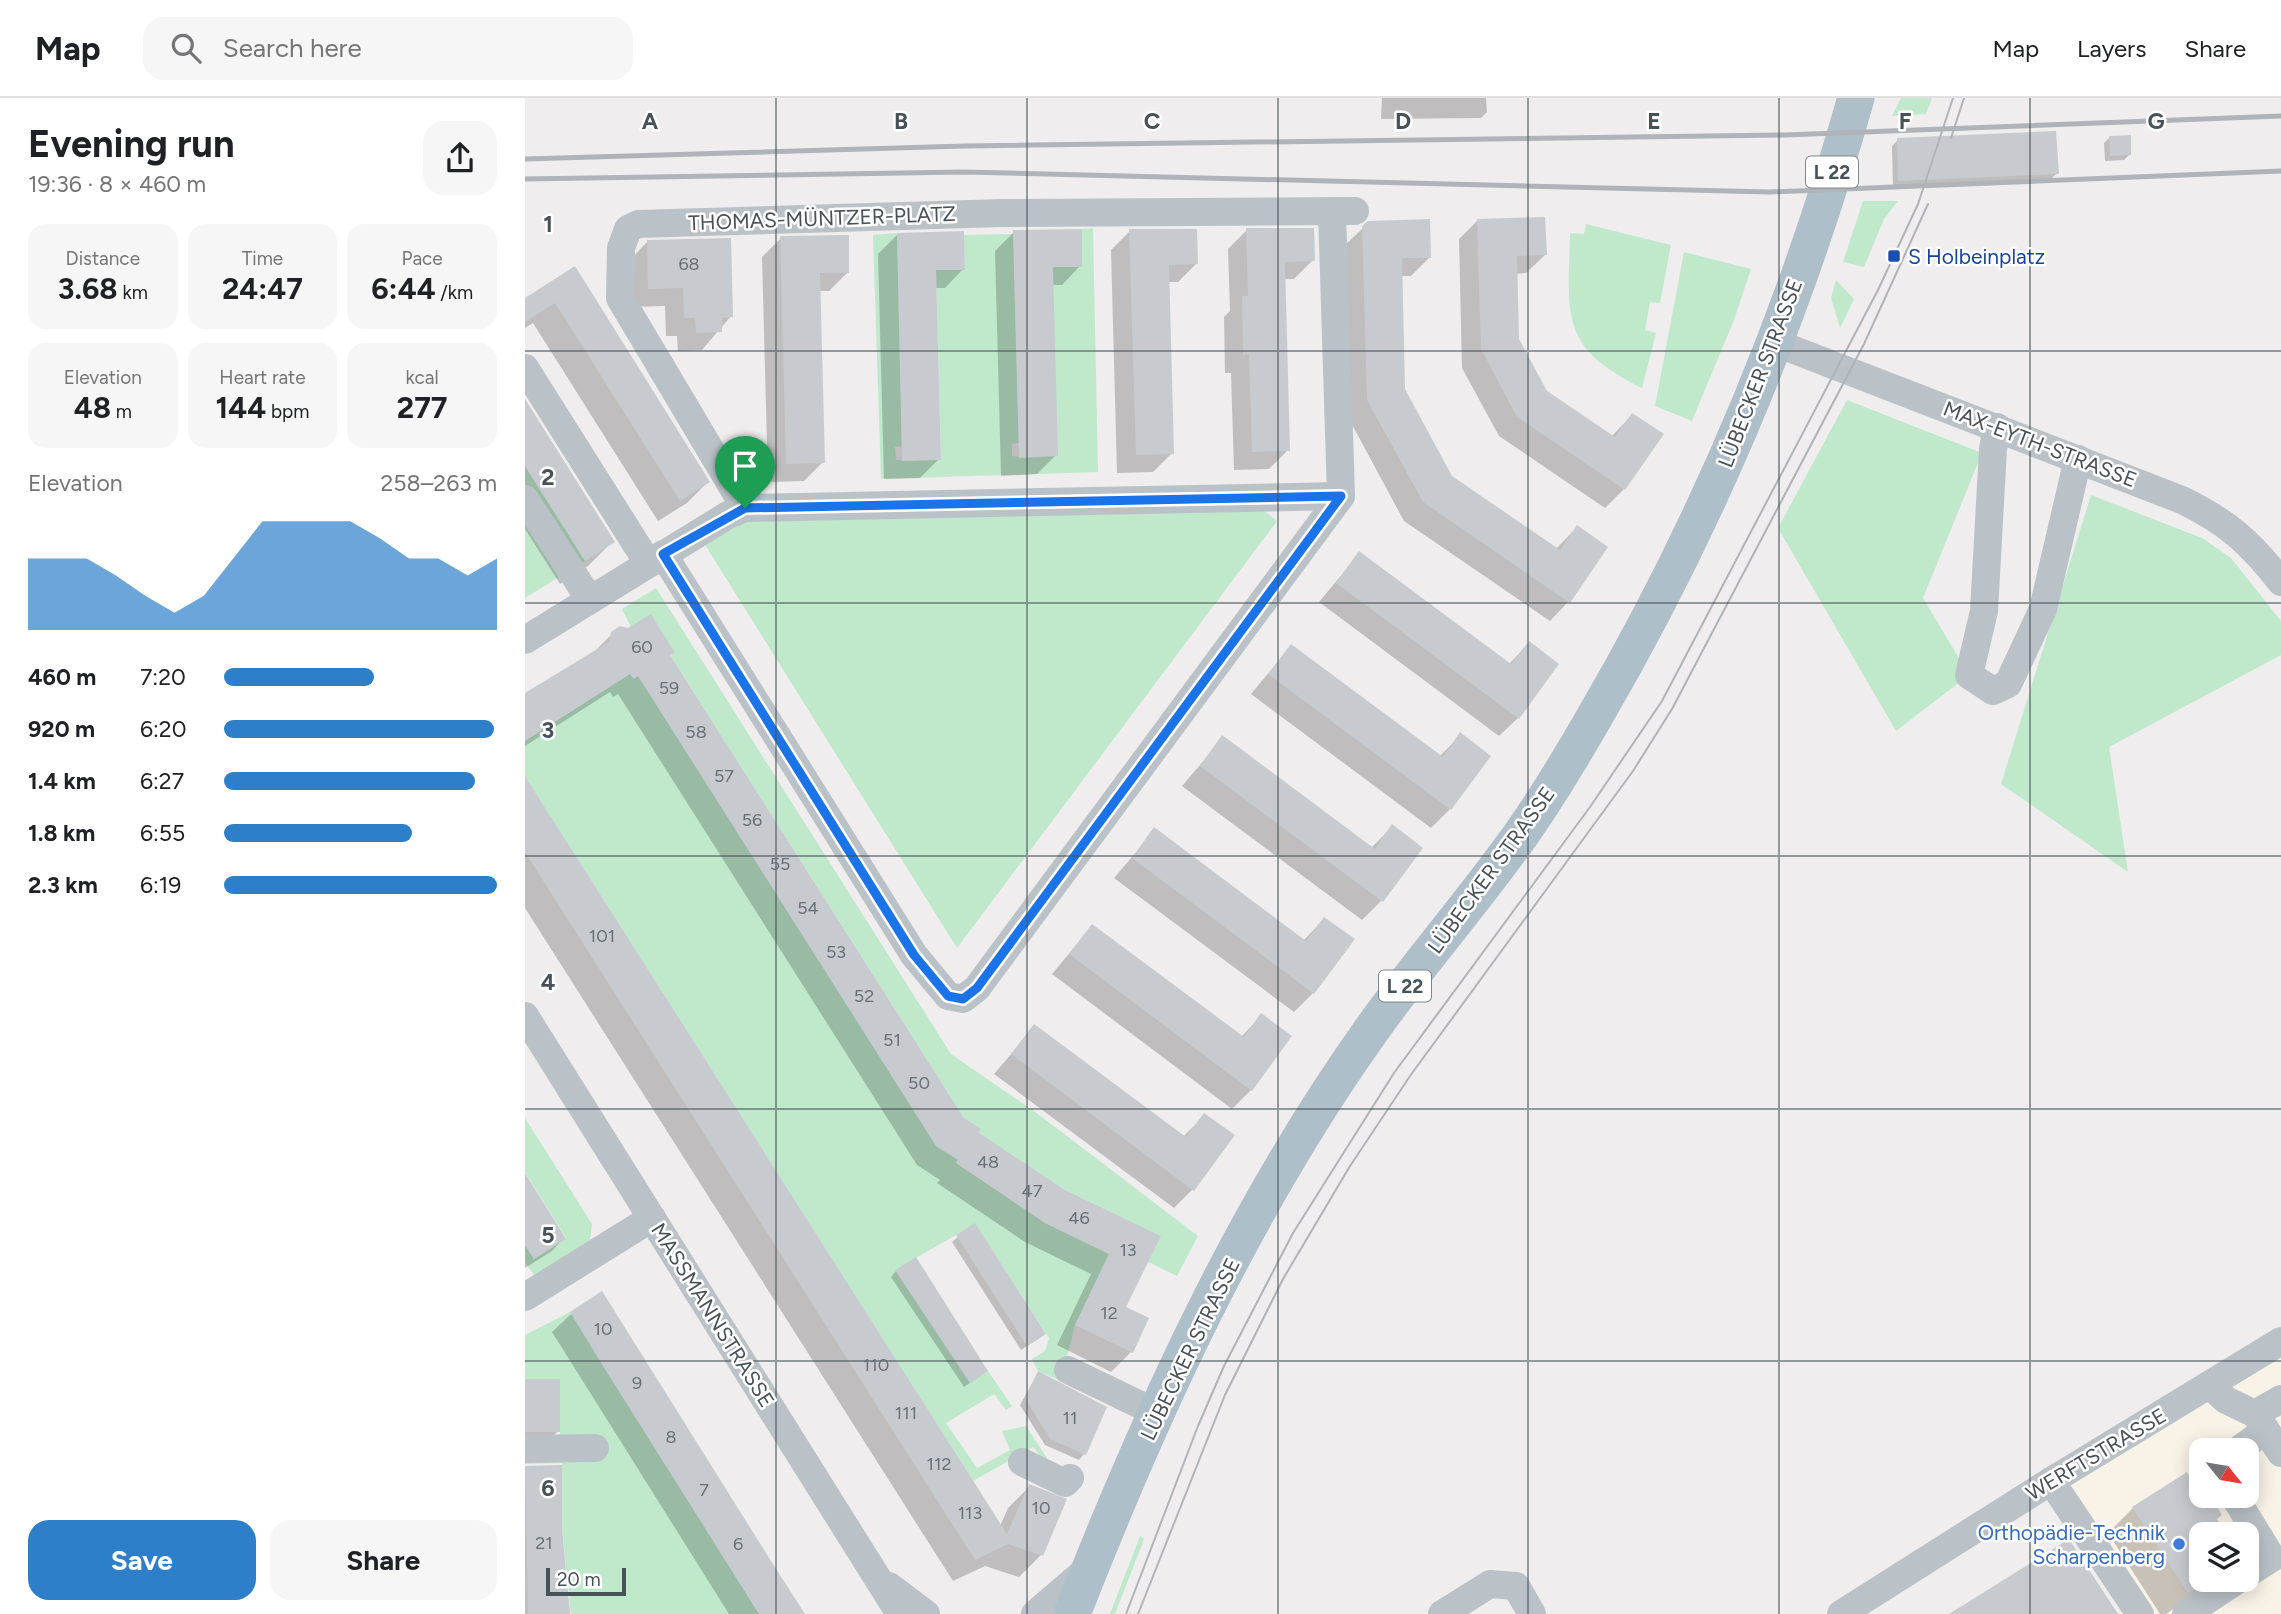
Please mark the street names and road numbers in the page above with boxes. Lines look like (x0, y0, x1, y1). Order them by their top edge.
road number: L 22 (1806, 156, 1858, 188)
street label: THOMAS-MÜNTZER-PLATZ (688, 201, 956, 235)
street label: LÜBECKER STRASSE (1713, 275, 1807, 471)
street label: MAX-EYTH-STRASSE (1940, 396, 2140, 492)
street label: LÜBECKER STRASSE (1422, 782, 1560, 958)
road number: L 22 (1379, 971, 1431, 1002)
street label: MASSMANNSTRASSE (646, 1218, 780, 1412)
street label: LÜBECKER STRASSE (1135, 1254, 1245, 1444)
street label: WERFTSTRASSE (2021, 1402, 2171, 1506)

